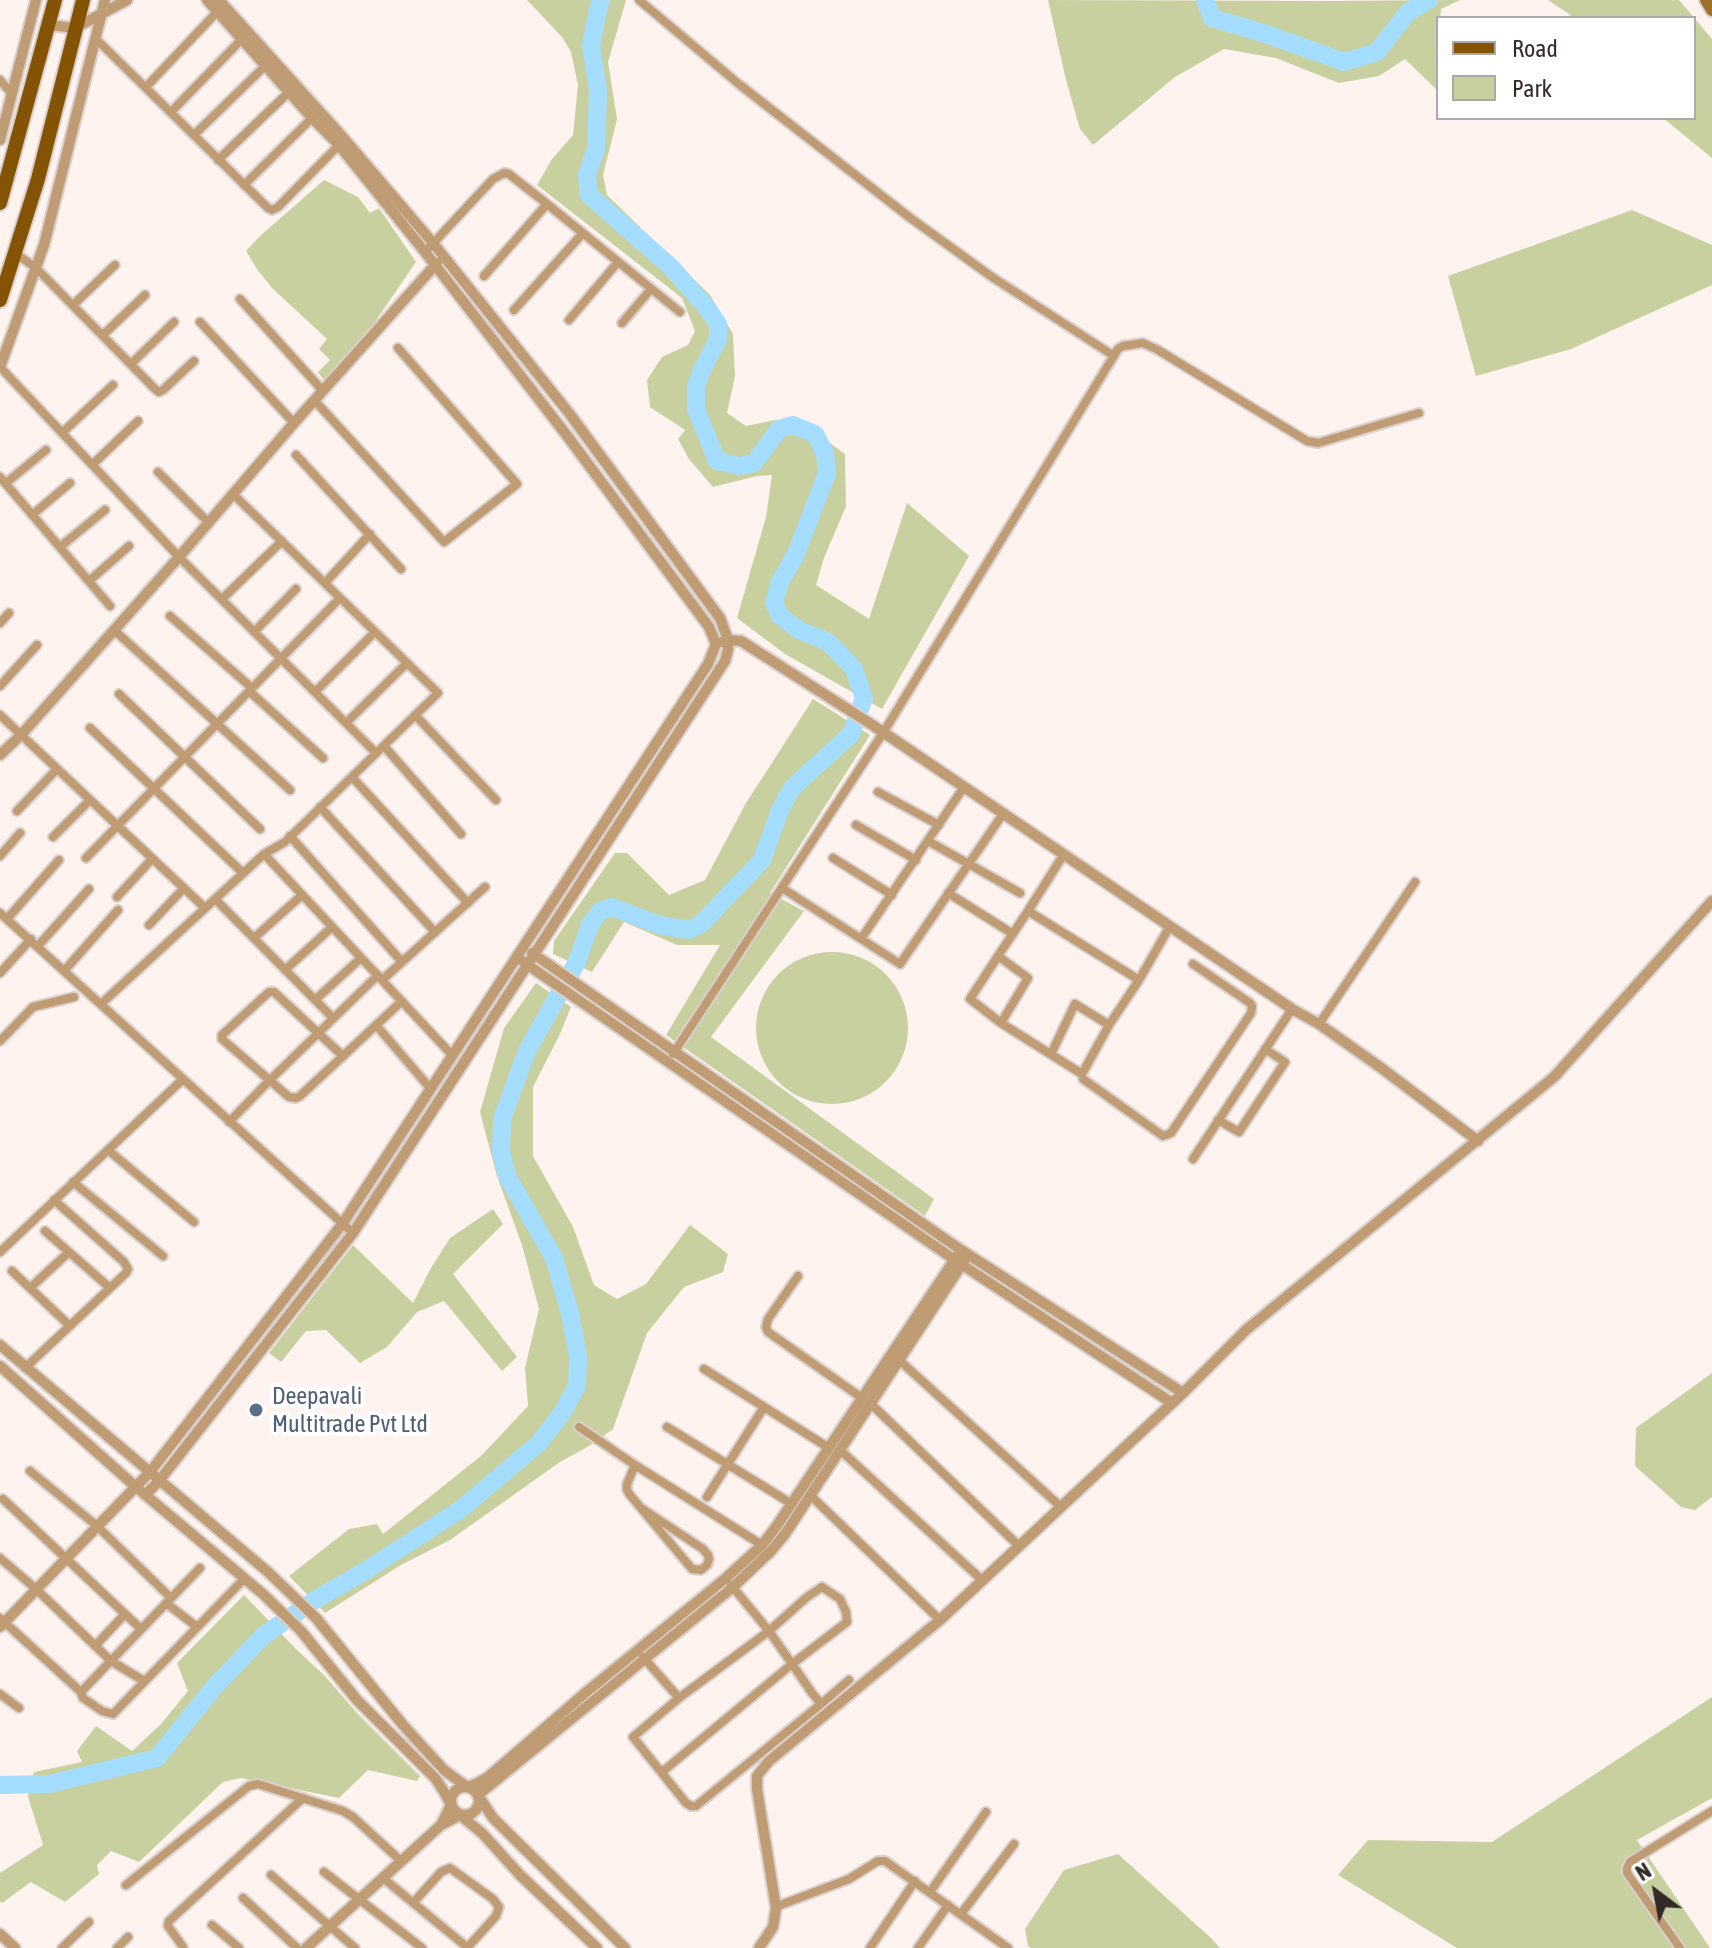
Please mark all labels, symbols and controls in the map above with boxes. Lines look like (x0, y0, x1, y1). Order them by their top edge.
legend (1436, 16, 1696, 120)
text: Road (1512, 35, 1558, 62)
text: Park (1512, 75, 1552, 102)
place label: Deepavali Multitrade Pvt Ltd (272, 1382, 428, 1438)
marker: Deepavali Multitrade Pvt Ltd (247, 1401, 265, 1419)
north arrow (1616, 1852, 1696, 1932)
text: N (1631, 1857, 1656, 1886)

